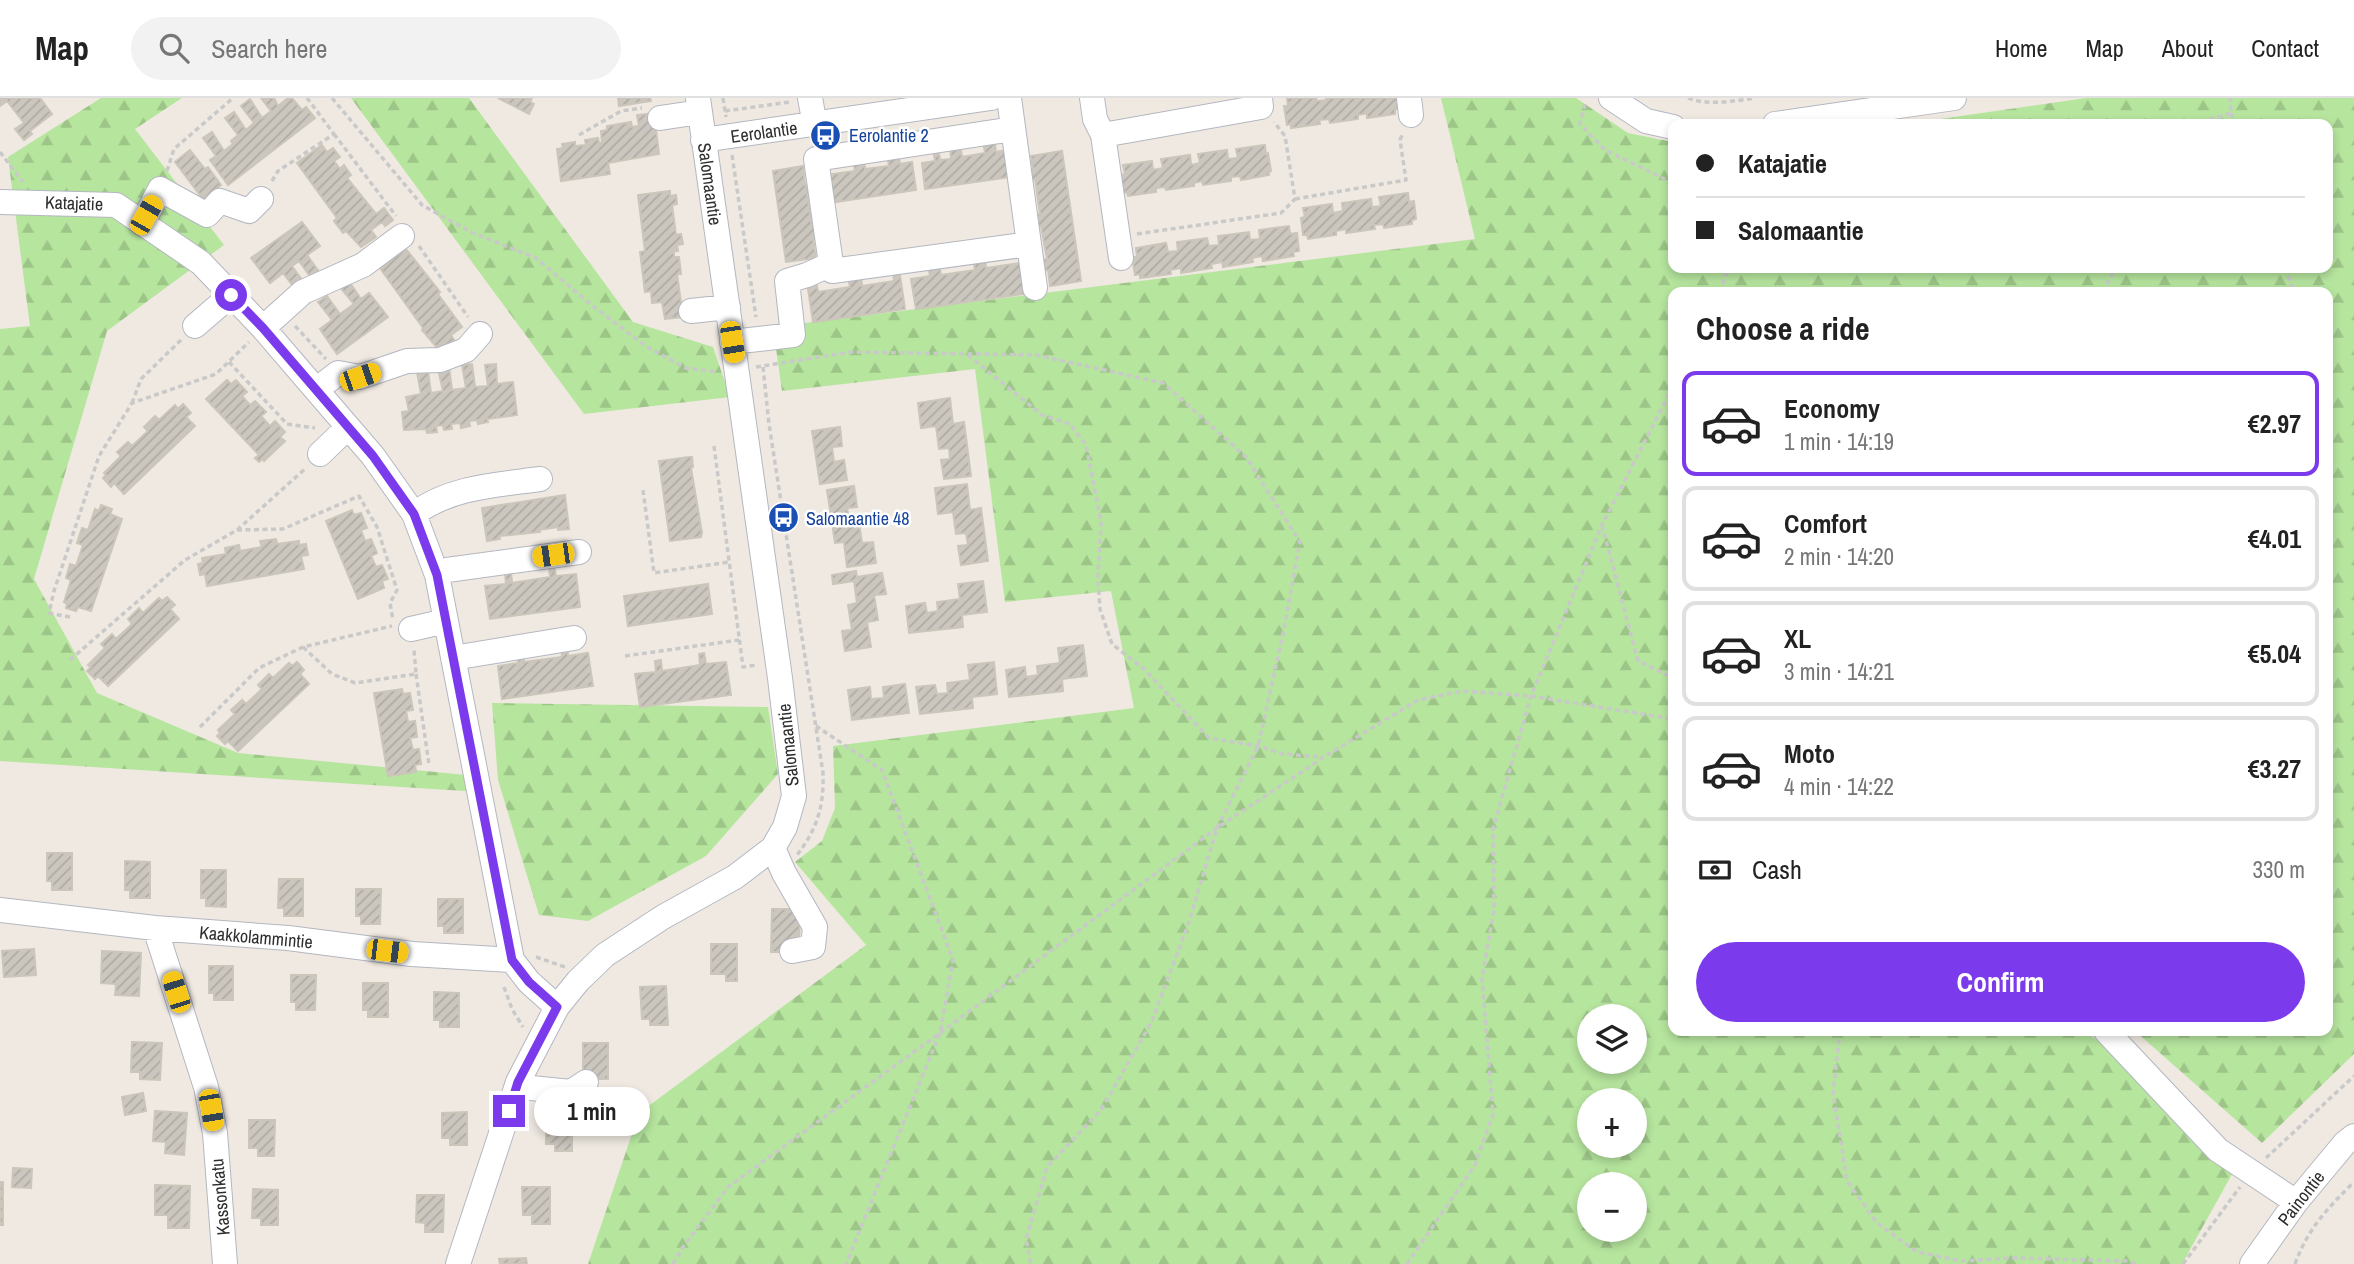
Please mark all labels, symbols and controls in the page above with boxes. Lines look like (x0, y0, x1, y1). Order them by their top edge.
search box (131, 17, 621, 80)
text: Map (35, 26, 89, 70)
icon: search (155, 29, 193, 67)
text: Search here (211, 31, 327, 66)
text: Home (1995, 32, 2047, 64)
text: Map (2085, 32, 2124, 64)
text: About (2162, 32, 2213, 64)
text: Contact (2251, 32, 2319, 64)
street label: Eerolantie (729, 115, 799, 149)
bus stop icon: Eerolantie 2 (809, 118, 843, 152)
place label: Eerolantie 2 (849, 123, 929, 148)
street label: Salomaantie (692, 141, 728, 227)
text: Katajatie (1738, 146, 1827, 181)
street label: Katajatie (44, 189, 104, 217)
car (127, 192, 166, 238)
text: Salomaantie (1738, 213, 1864, 248)
route start (215, 279, 247, 311)
text: Choose a ride (1696, 307, 1870, 350)
car (719, 320, 746, 364)
car (337, 360, 384, 394)
text: Economy (1784, 391, 1880, 426)
icon: car (1700, 392, 1763, 455)
text: €2.97 (2248, 406, 2301, 441)
text: 1 min · 14:19 (1784, 426, 1894, 457)
bus stop icon: Salomaantie 48 (766, 501, 800, 535)
place label: Salomaantie 48 (806, 506, 909, 531)
text: Comfort (1784, 506, 1867, 541)
icon: car (1700, 507, 1763, 570)
text: €4.01 (2248, 521, 2301, 556)
text: 2 min · 14:20 (1784, 541, 1894, 572)
car (531, 542, 576, 568)
text: XL (1784, 621, 1811, 656)
icon: car (1700, 622, 1763, 685)
text: €5.04 (2248, 636, 2301, 671)
text: 3 min · 14:21 (1784, 656, 1894, 687)
street label: Salomaantie (771, 702, 805, 788)
text: Moto (1784, 736, 1835, 771)
icon: car (1700, 737, 1763, 800)
text: €3.27 (2248, 751, 2301, 786)
text: 4 min · 14:22 (1784, 771, 1894, 802)
icon: cash (1696, 851, 1734, 889)
text: Cash (1752, 852, 1802, 887)
text: 330 m (2253, 854, 2305, 885)
street label: Kaakkolammintie (198, 920, 314, 954)
car (365, 938, 410, 964)
button: Confirm (1696, 942, 2305, 1022)
car (160, 969, 193, 1015)
map controls (1577, 1004, 1647, 1242)
button: layers (1577, 1004, 1647, 1074)
callout: 1 min (534, 1086, 649, 1136)
car (198, 1087, 225, 1133)
button: + (1577, 1088, 1647, 1158)
route end (493, 1095, 525, 1127)
text: 1 min (567, 1096, 617, 1127)
street label: Kassonkatu (204, 1157, 236, 1237)
street label: Painontie (2272, 1165, 2330, 1231)
button: − (1577, 1172, 1647, 1242)

